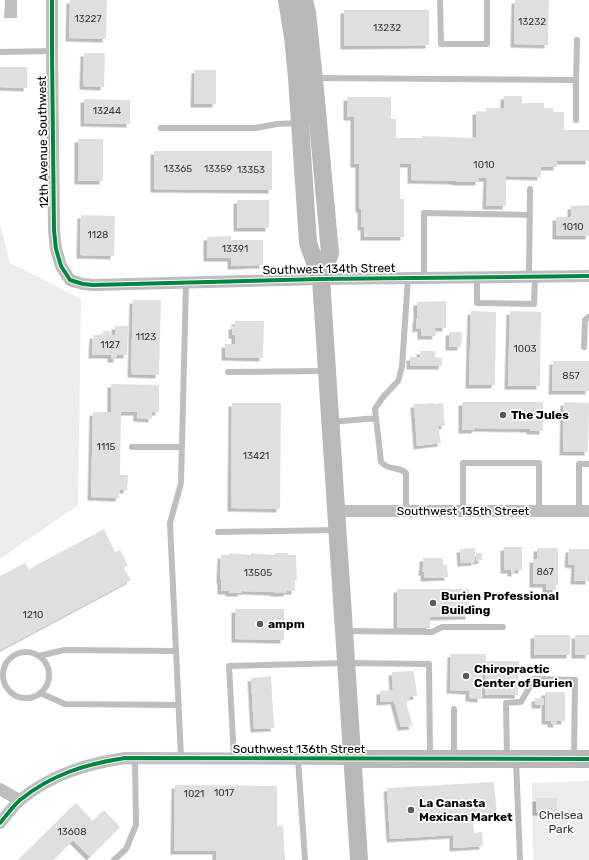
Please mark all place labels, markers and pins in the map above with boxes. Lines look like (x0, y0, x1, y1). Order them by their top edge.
place label: The Jules (511, 408, 569, 422)
marker: The Jules (498, 410, 508, 420)
place label: Burien Professional Building (441, 589, 559, 617)
marker: Burien Professional Building (428, 598, 438, 608)
place label: ampm (268, 617, 305, 631)
marker: ampm (255, 619, 265, 629)
place label: Chiropractic Center of Burien (474, 662, 573, 690)
marker: Chiropractic Center of Burien (461, 671, 471, 681)
place label: La Canasta Mexican Market (419, 796, 513, 824)
marker: La Canasta Mexican Market (406, 805, 416, 815)

